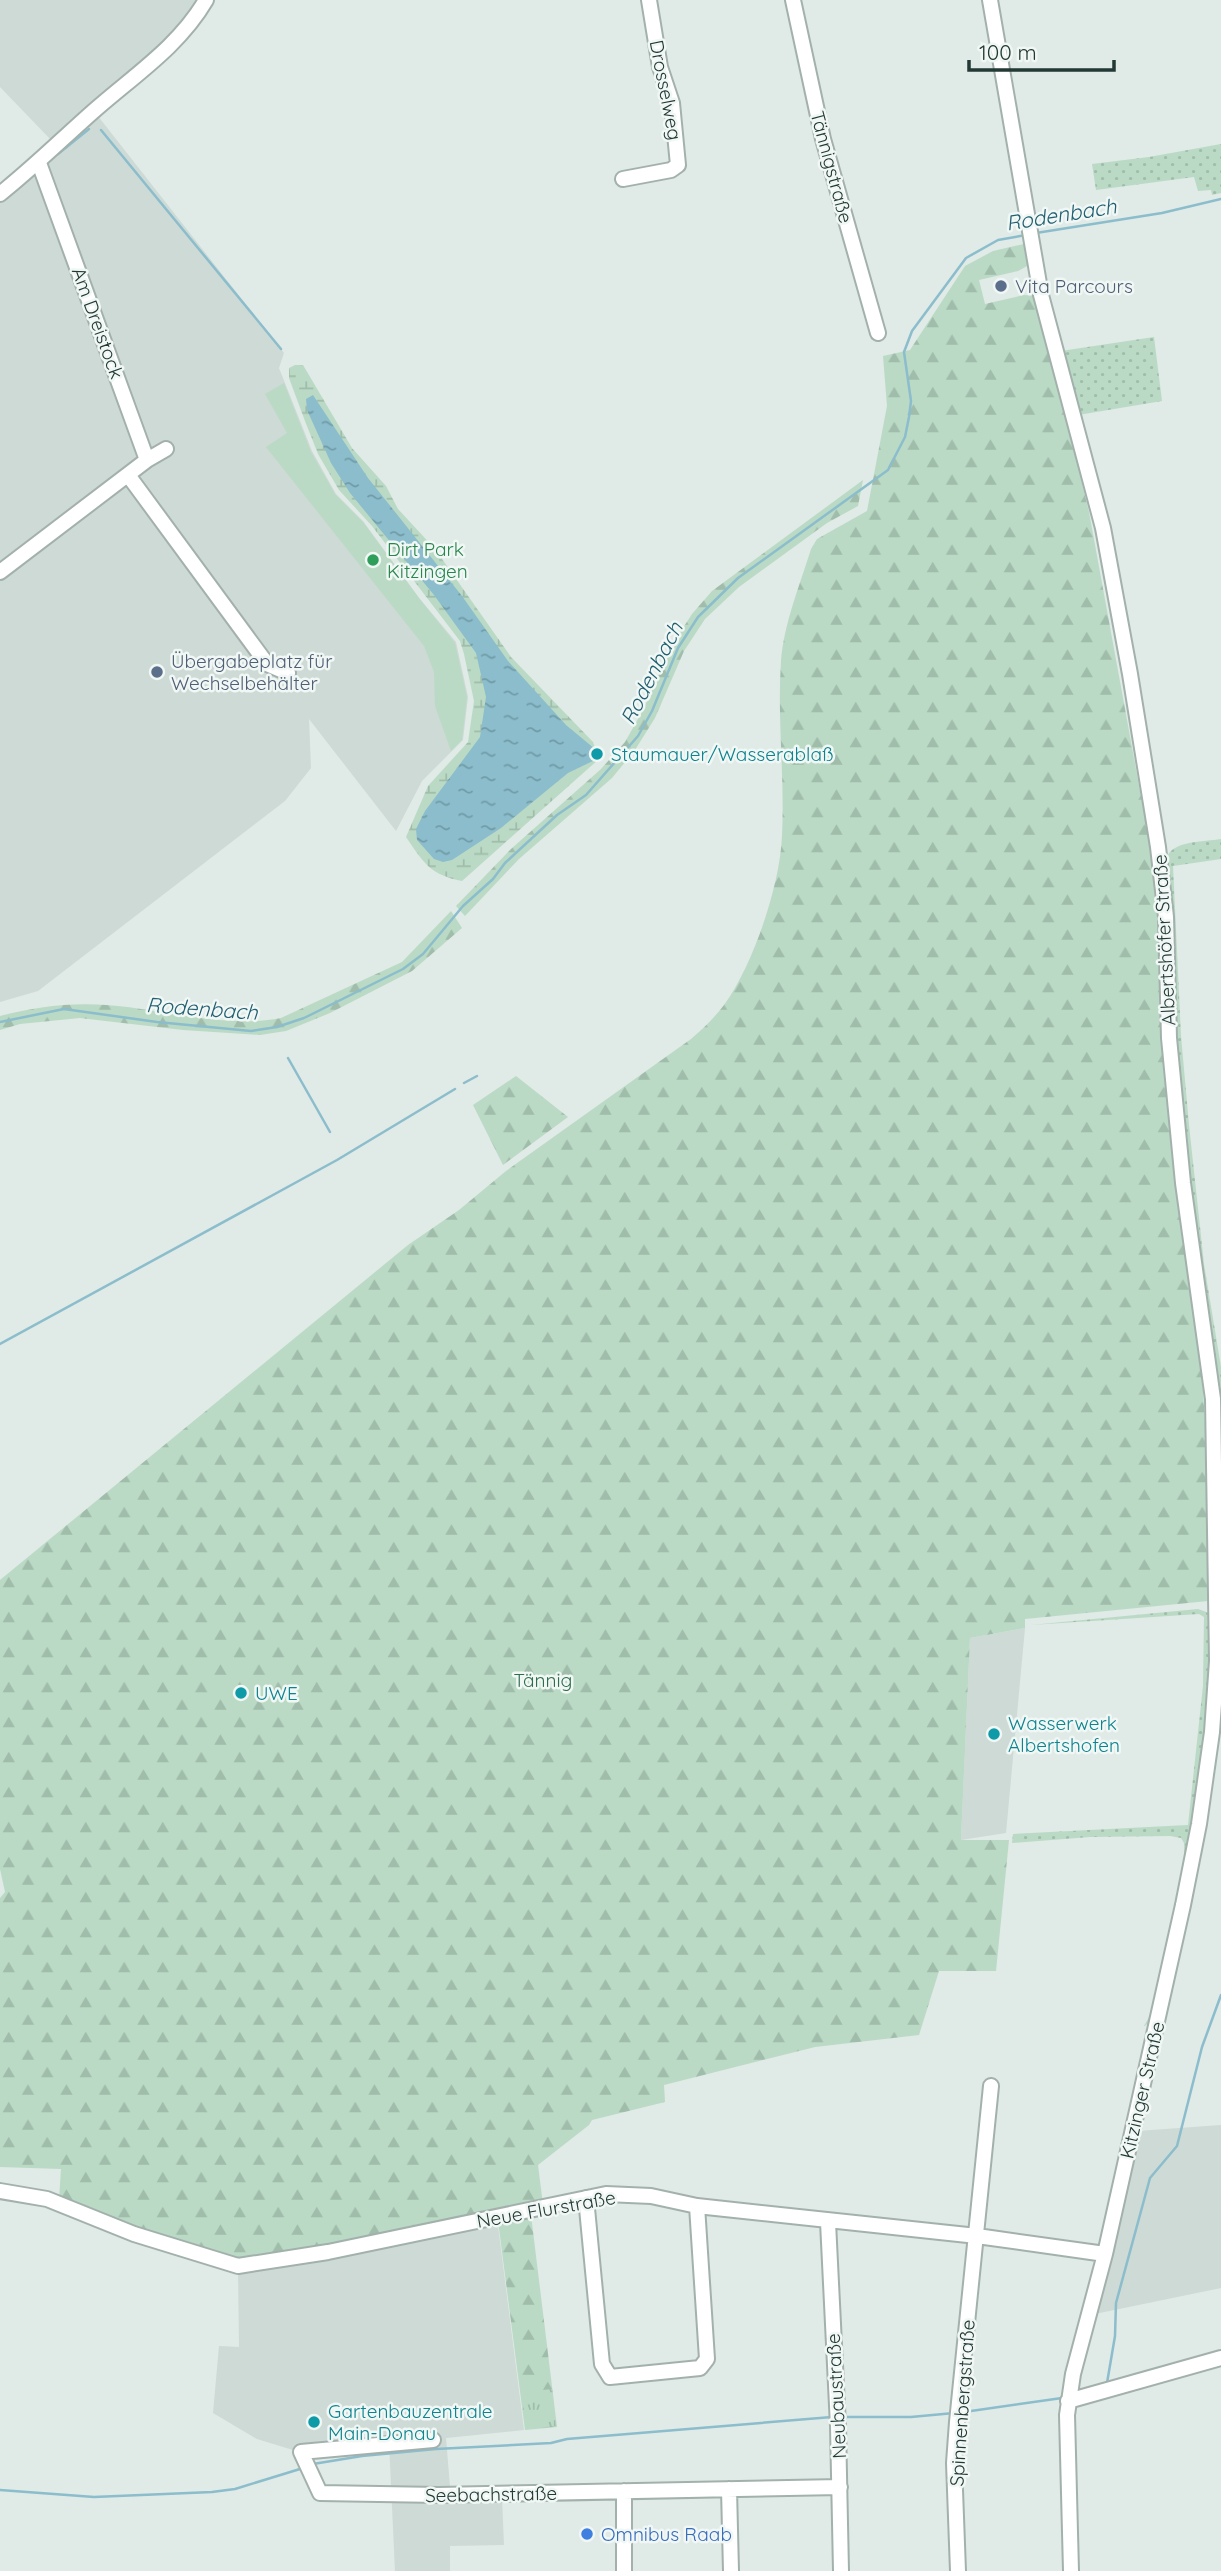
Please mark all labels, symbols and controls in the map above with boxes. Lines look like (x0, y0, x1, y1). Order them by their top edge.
scale bar (969, 28, 1114, 72)
street label: Drosselweg (645, 38, 687, 142)
text: 100 m (979, 39, 1037, 65)
street label: Tännigstraße (806, 108, 858, 226)
water label: Rodenbach (1004, 192, 1119, 236)
street label: Am Dreistock (67, 264, 129, 382)
place label: Vita Parcours (1015, 274, 1133, 298)
marker: Vita Parcours (993, 278, 1009, 294)
place label: Dirt Park Kitzingen (387, 537, 468, 583)
marker: Dirt Park Kitzingen (365, 552, 381, 568)
water label: Rodenbach (614, 616, 688, 729)
place label: Übergabeplatz für Wechselbehälter (171, 649, 333, 695)
marker: Übergabeplatz für Wechselbehälter (149, 664, 165, 680)
place label: Staumauer/Wasserablaß (611, 742, 833, 766)
marker: Staumauer/Wasserablaß (589, 746, 605, 762)
street label: Albertshöfer Straße (1148, 854, 1180, 1026)
water label: Rodenbach (145, 991, 260, 1025)
park label: Tännig (514, 1668, 572, 1692)
place label: UWE (255, 1681, 298, 1705)
marker: UWE (233, 1685, 249, 1701)
place label: Wasserwerk Albertshofen (1008, 1711, 1120, 1757)
marker: Wasserwerk Albertshofen (986, 1726, 1002, 1742)
street label: Kitzinger Straße (1115, 2019, 1169, 2161)
street label: Neue Flurstraße (475, 2185, 617, 2233)
street label: Spinnenbergstraße (944, 2319, 980, 2487)
street label: Neubaustraße (821, 2333, 851, 2459)
place label: Gartenbauzentrale Main-Donau (328, 2399, 493, 2445)
marker: Gartenbauzentrale Main-Donau (306, 2414, 322, 2430)
street label: Seebachstraße (425, 2481, 557, 2507)
place label: Omnibus Raab (601, 2522, 732, 2546)
marker: Omnibus Raab (579, 2526, 595, 2542)

